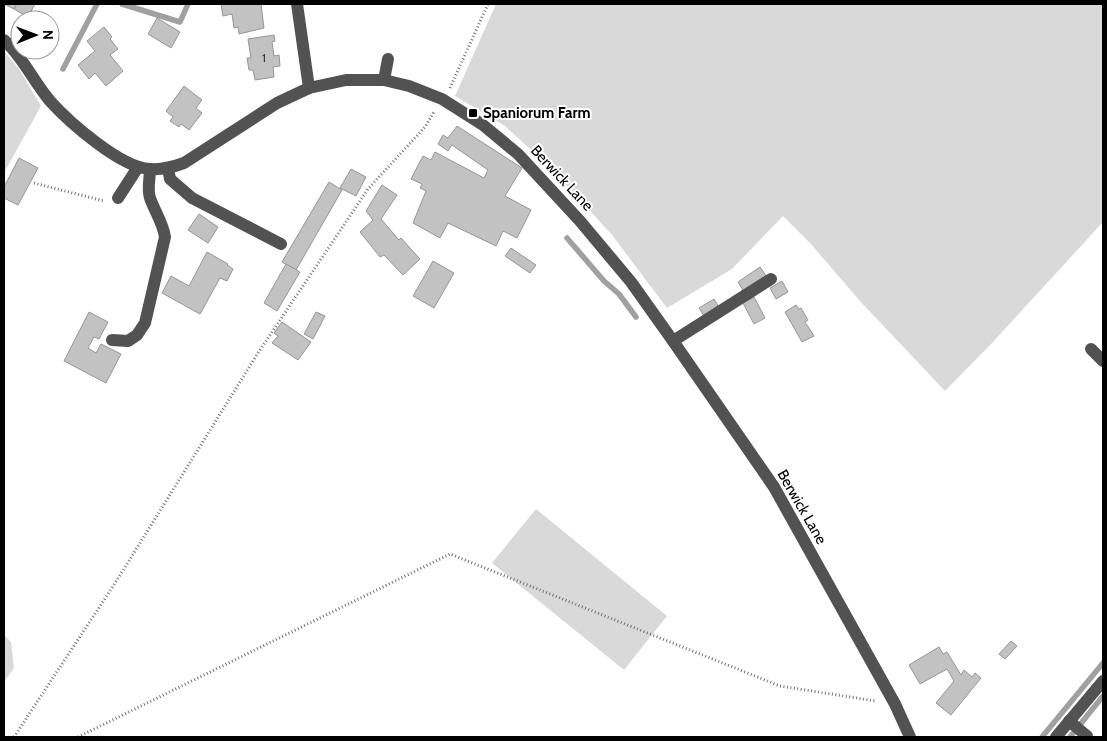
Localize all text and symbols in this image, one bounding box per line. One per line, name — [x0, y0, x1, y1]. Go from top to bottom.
north arrow — [10, 10, 60, 60]
text: N — [39, 30, 57, 40]
house number: 1 — [262, 50, 266, 65]
place label: Spaniorum Farm — [483, 104, 590, 122]
marker: Spaniorum Farm — [467, 107, 479, 119]
street label: Berwick Lane — [527, 141, 597, 215]
street label: Berwick Lane — [773, 467, 831, 548]

